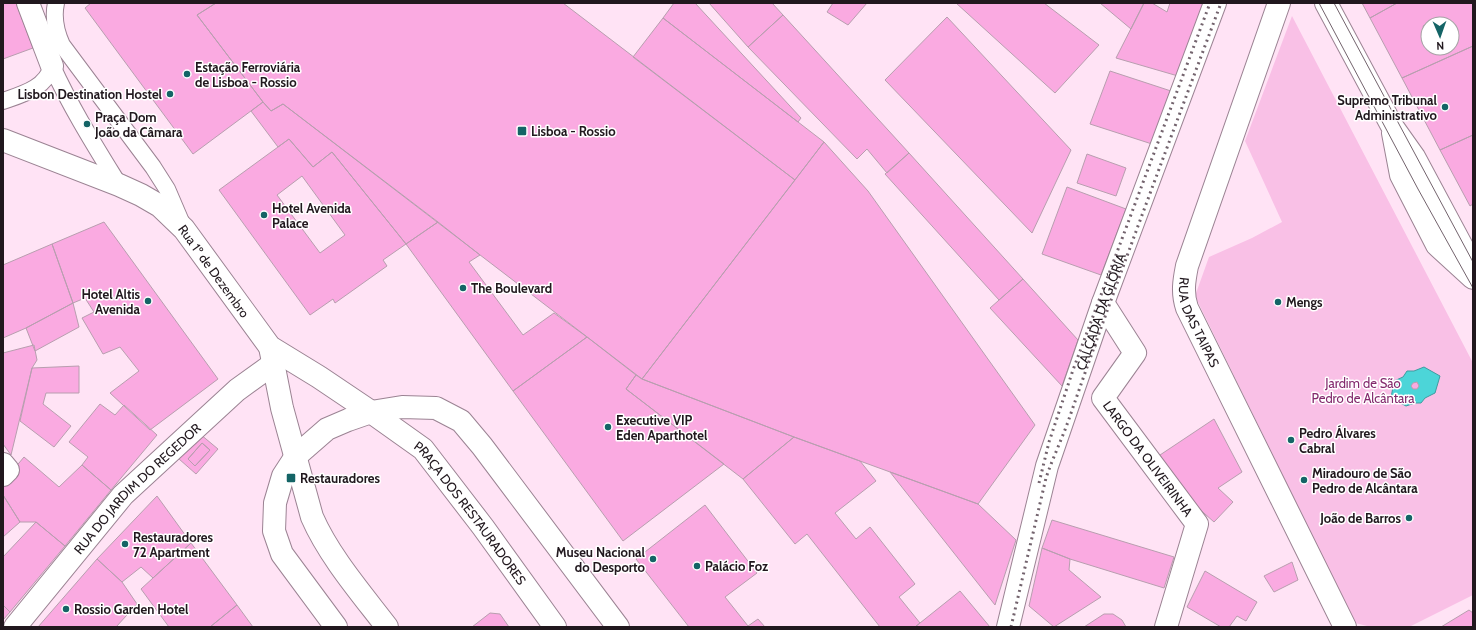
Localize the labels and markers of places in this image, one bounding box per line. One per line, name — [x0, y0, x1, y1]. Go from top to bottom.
place label: Estação Ferroviária de Lisboa - Rossio — [195, 59, 301, 90]
marker: Estação Ferroviária de Lisboa - Rossio — [182, 69, 192, 79]
place label: Lisbon Destination Hostel — [17, 86, 163, 102]
marker: Lisbon Destination Hostel — [165, 89, 175, 99]
place label: Supremo Tribunal Administrativo — [1337, 92, 1438, 123]
marker: Supremo Tribunal Administrativo — [1440, 102, 1450, 112]
place label: Praça Dom João da Câmara — [94, 109, 183, 140]
marker: Praça Dom João da Câmara — [82, 119, 92, 129]
place label: Lisboa - Rossio — [531, 123, 616, 139]
marker: Lisboa - Rossio — [516, 125, 528, 137]
place label: Hotel Avenida Palace — [272, 200, 352, 231]
marker: Hotel Avenida Palace — [259, 210, 269, 220]
place label: The Boulevard — [471, 280, 552, 296]
marker: The Boulevard — [458, 283, 468, 293]
place label: Hotel Altis Avenida — [81, 286, 141, 317]
place label: Mengs — [1286, 294, 1323, 310]
marker: Hotel Altis Avenida — [143, 296, 153, 306]
marker: Mengs — [1273, 297, 1283, 307]
place label: Executive VIP Eden Aparthotel — [616, 412, 708, 443]
marker: Executive VIP Eden Aparthotel — [603, 422, 613, 432]
place label: Pedro Álvares Cabral — [1299, 424, 1376, 456]
marker: Pedro Álvares Cabral — [1286, 435, 1296, 445]
place label: Miradouro de São Pedro de Alcântara — [1312, 465, 1418, 496]
place label: Restauradores — [300, 470, 381, 486]
marker: Restauradores — [285, 472, 297, 484]
marker: Miradouro de São Pedro de Alcântara — [1299, 475, 1309, 485]
place label: João de Barros — [1319, 510, 1401, 526]
marker: João de Barros — [1404, 513, 1414, 523]
place label: Restauradores 72 Apartment — [133, 529, 214, 560]
marker: Restauradores 72 Apartment — [120, 539, 130, 549]
place label: Museu Nacional do Desporto — [556, 544, 646, 575]
marker: Museu Nacional do Desporto — [648, 554, 658, 564]
place label: Palácio Foz — [705, 558, 768, 574]
marker: Palácio Foz — [692, 561, 702, 571]
place label: Rossio Garden Hotel — [74, 601, 189, 617]
marker: Rossio Garden Hotel — [61, 604, 71, 614]

